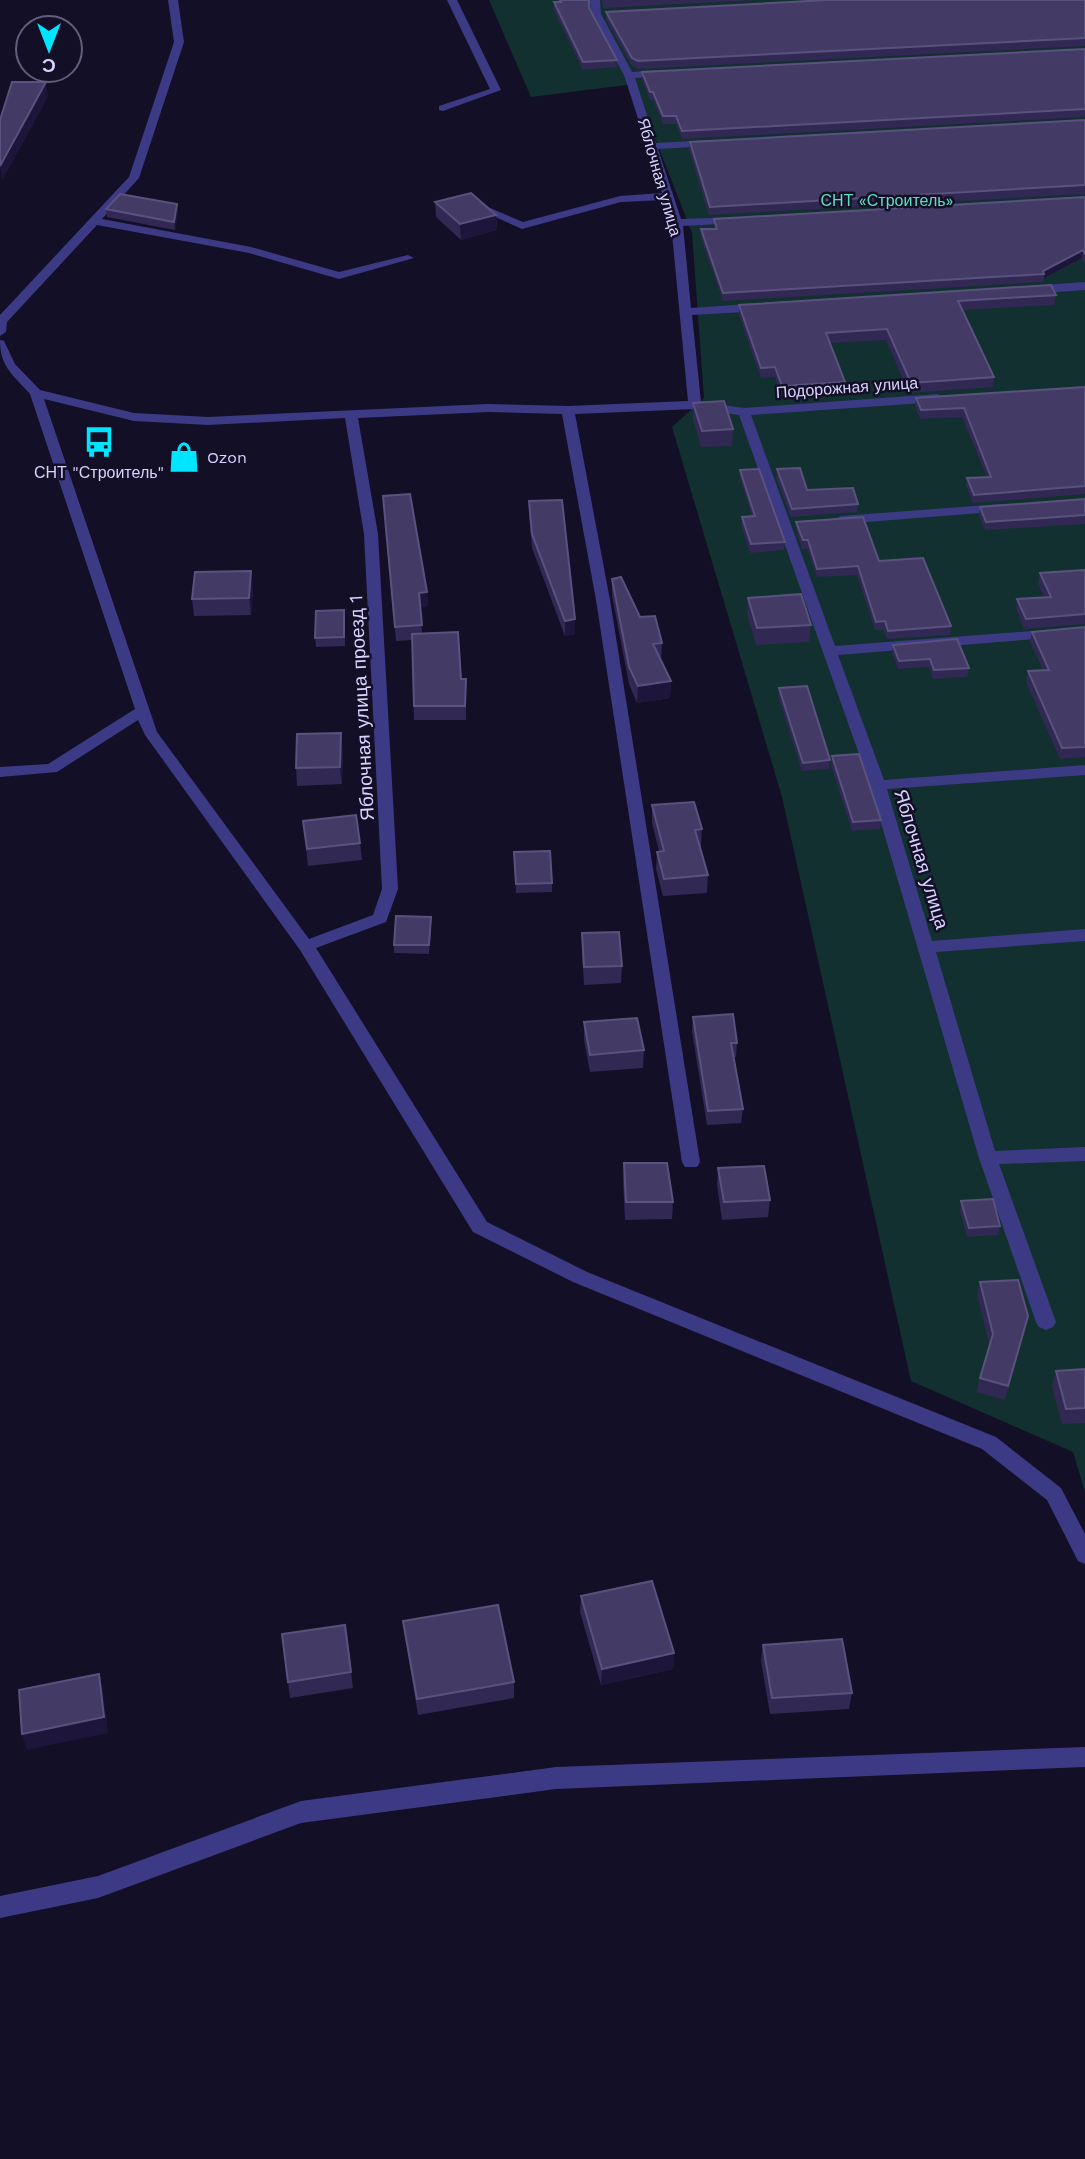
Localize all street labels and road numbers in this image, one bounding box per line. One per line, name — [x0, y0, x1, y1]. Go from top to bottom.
street label: Яблочная улица — [634, 116, 686, 239]
street label: Подорожная улица — [775, 373, 919, 402]
street label: Яблочная улица проезд 1 — [344, 594, 379, 821]
street label: Яблочная улица — [889, 786, 954, 932]

